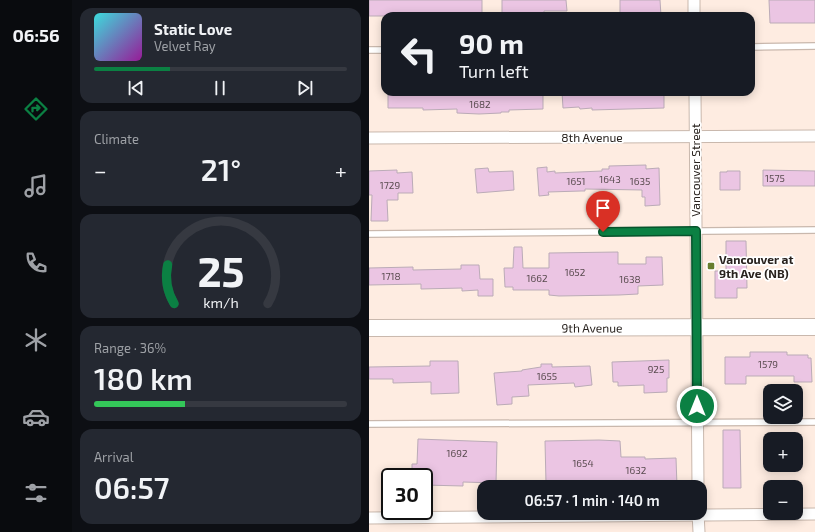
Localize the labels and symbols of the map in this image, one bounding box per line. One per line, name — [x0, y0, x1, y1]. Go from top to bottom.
house number: 1682 — [469, 98, 491, 110]
street label: Vancouver Street — [688, 123, 702, 217]
street label: 8th Avenue — [561, 130, 623, 144]
house number: 1575 — [765, 172, 785, 184]
house number: 1643 — [599, 173, 621, 185]
house number: 1651 — [566, 175, 586, 187]
house number: 1635 — [630, 175, 650, 187]
house number: 1729 — [380, 179, 400, 191]
pin — [586, 191, 620, 232]
place label: Vancouver at 9th Ave (NB) — [719, 252, 793, 280]
marker: Vancouver at 9th Ave (NB) — [706, 261, 716, 271]
house number: 1652 — [565, 266, 586, 278]
house number: 1718 — [381, 270, 401, 282]
house number: 1662 — [526, 272, 548, 284]
house number: 1638 — [619, 273, 641, 285]
street label: 9th Avenue — [561, 320, 623, 335]
house number: 1579 — [758, 358, 778, 370]
house number: 925 — [648, 363, 664, 375]
house number: 1655 — [537, 370, 557, 382]
position arrow — [676, 385, 718, 427]
house number: 1692 — [446, 447, 468, 459]
house number: 1654 — [572, 457, 594, 469]
house number: 1632 — [626, 464, 647, 476]
speed limit sign: 30 — [381, 468, 433, 520]

